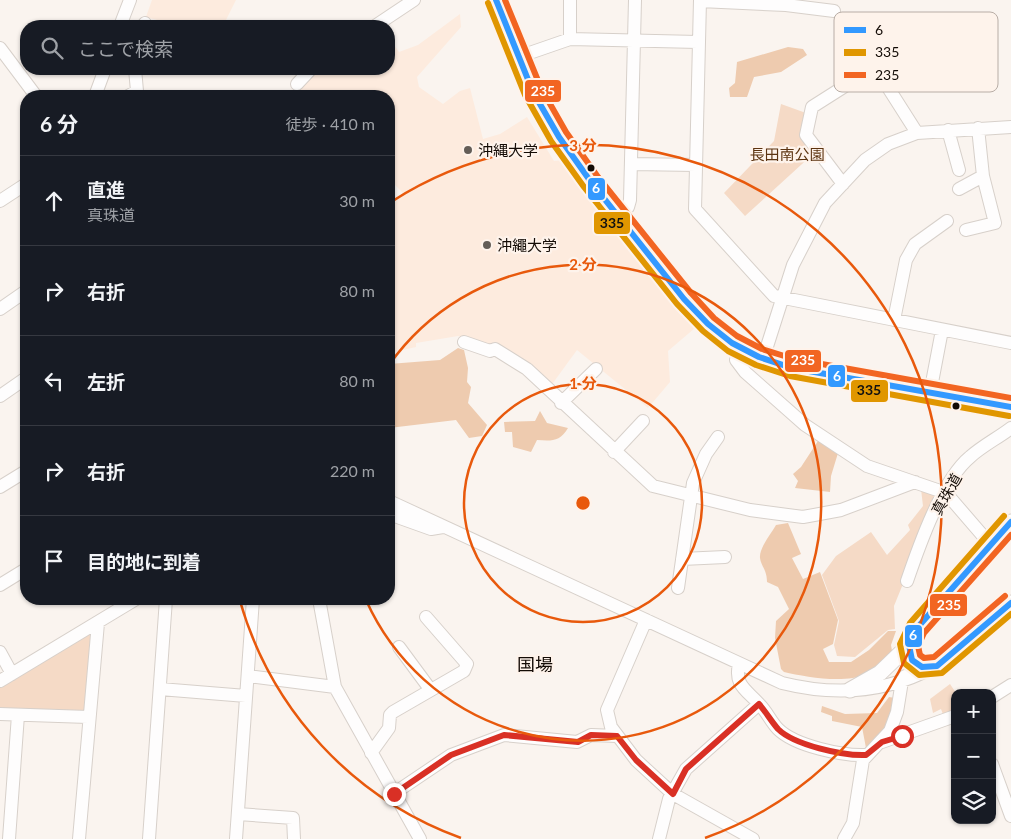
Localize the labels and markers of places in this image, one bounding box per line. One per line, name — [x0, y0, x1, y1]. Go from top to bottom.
place label: 沖縄大学 — [478, 141, 538, 159]
marker: 沖縄大学 — [462, 144, 474, 156]
unlabelled marker — [586, 163, 596, 173]
place label: 沖繩大学 — [497, 236, 557, 254]
marker: 沖繩大学 — [481, 239, 493, 251]
unlabelled marker — [951, 401, 961, 411]
centre of rings — [574, 494, 592, 512]

